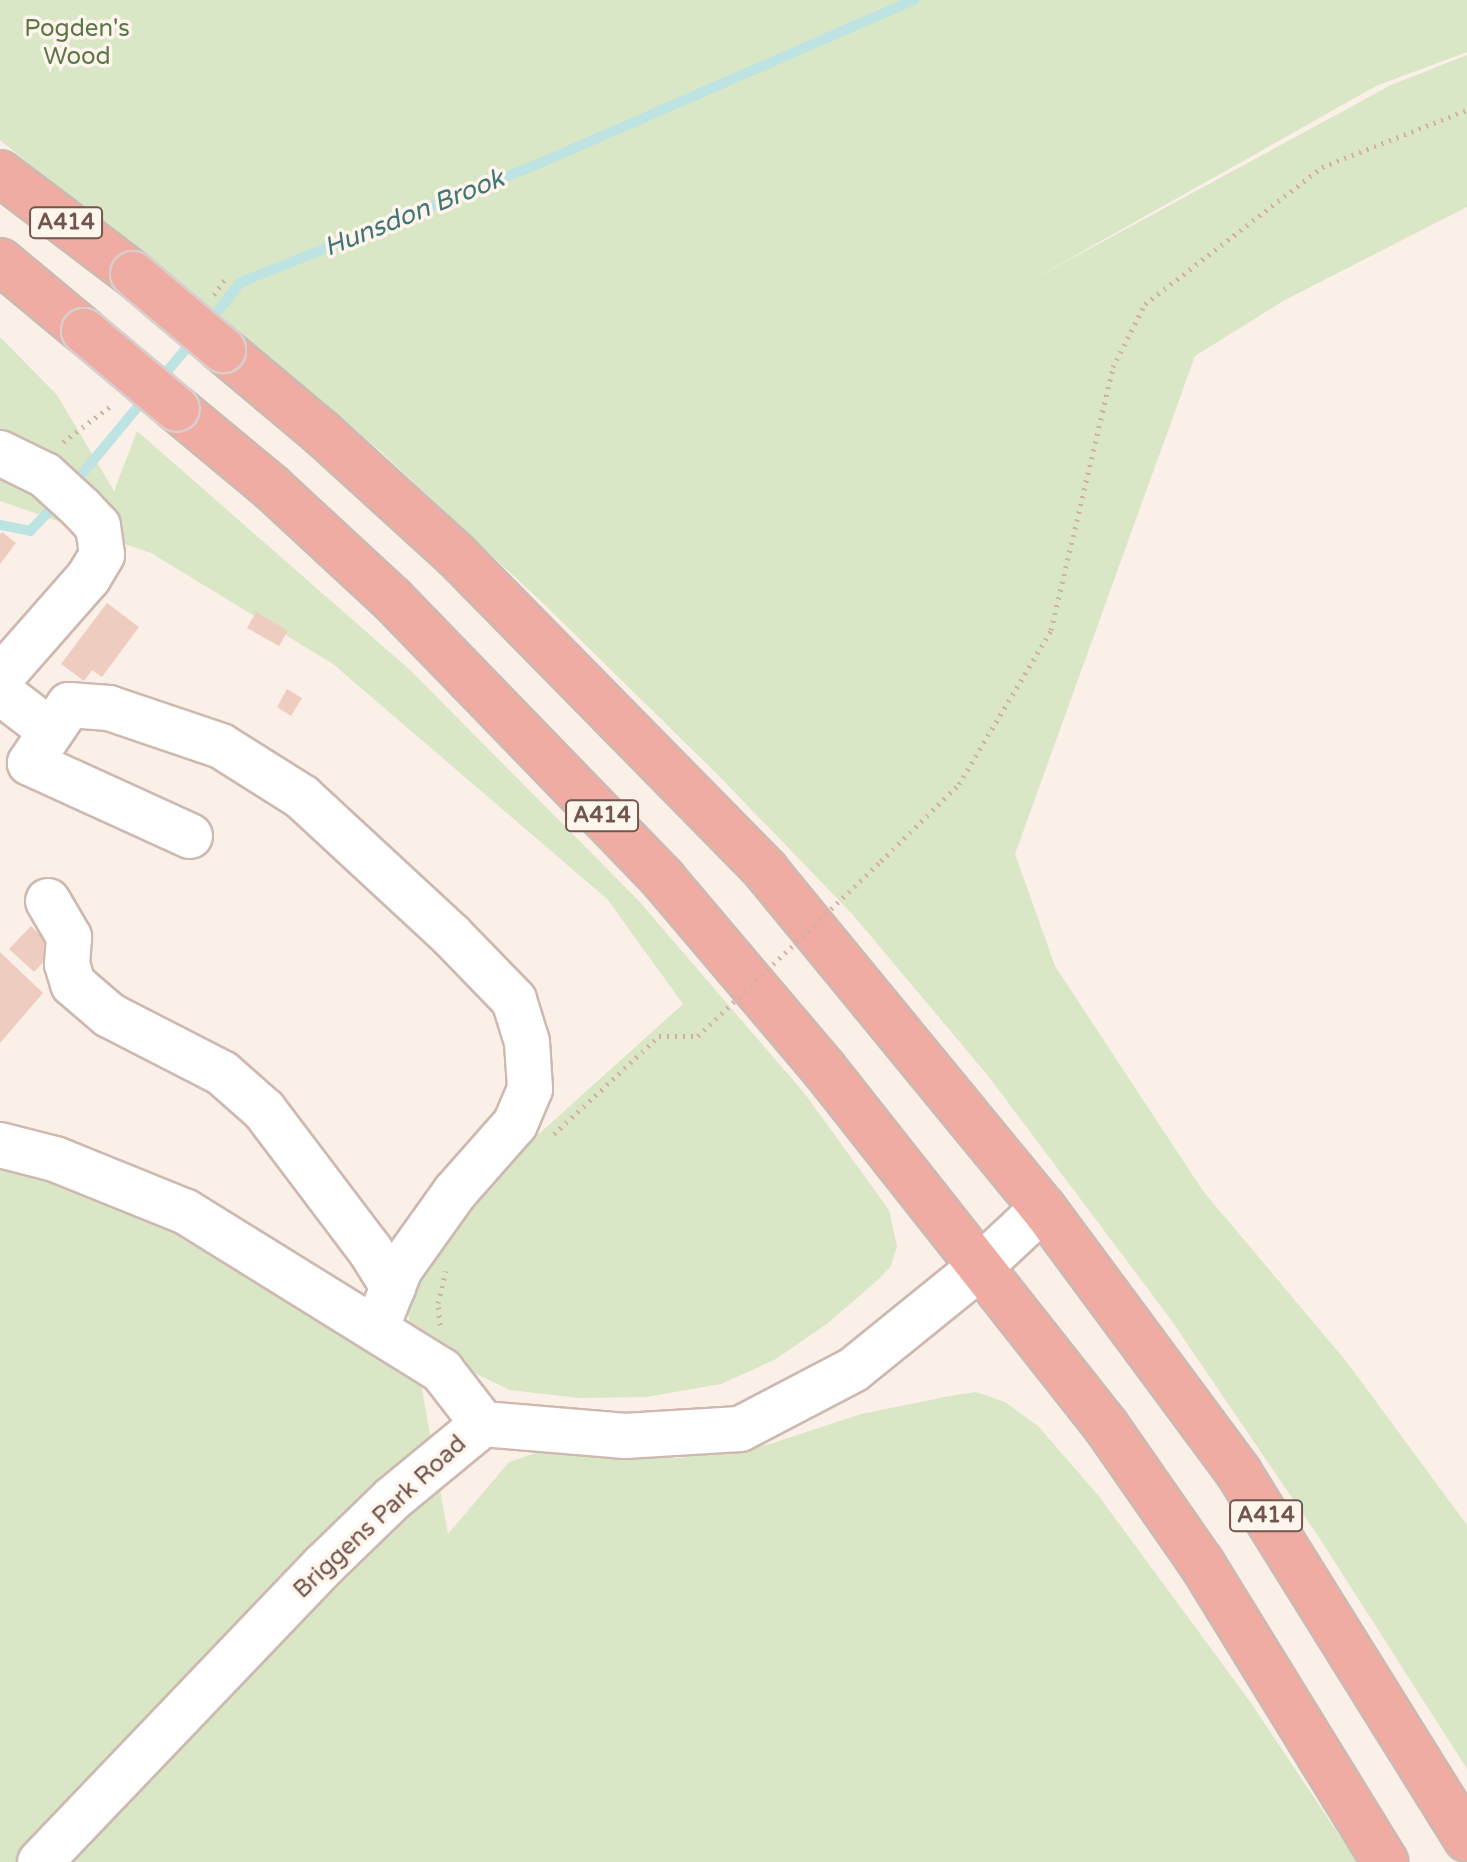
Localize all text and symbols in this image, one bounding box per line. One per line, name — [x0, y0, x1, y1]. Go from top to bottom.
park label: Pogden's Wood — [24, 15, 130, 71]
water label: Hunsdon Brook — [319, 163, 509, 263]
road number: A414 — [28, 205, 104, 241]
road number: A414 — [564, 798, 640, 834]
street label: Briggens Park Road — [288, 1430, 472, 1604]
road number: A414 — [1228, 1498, 1304, 1534]

